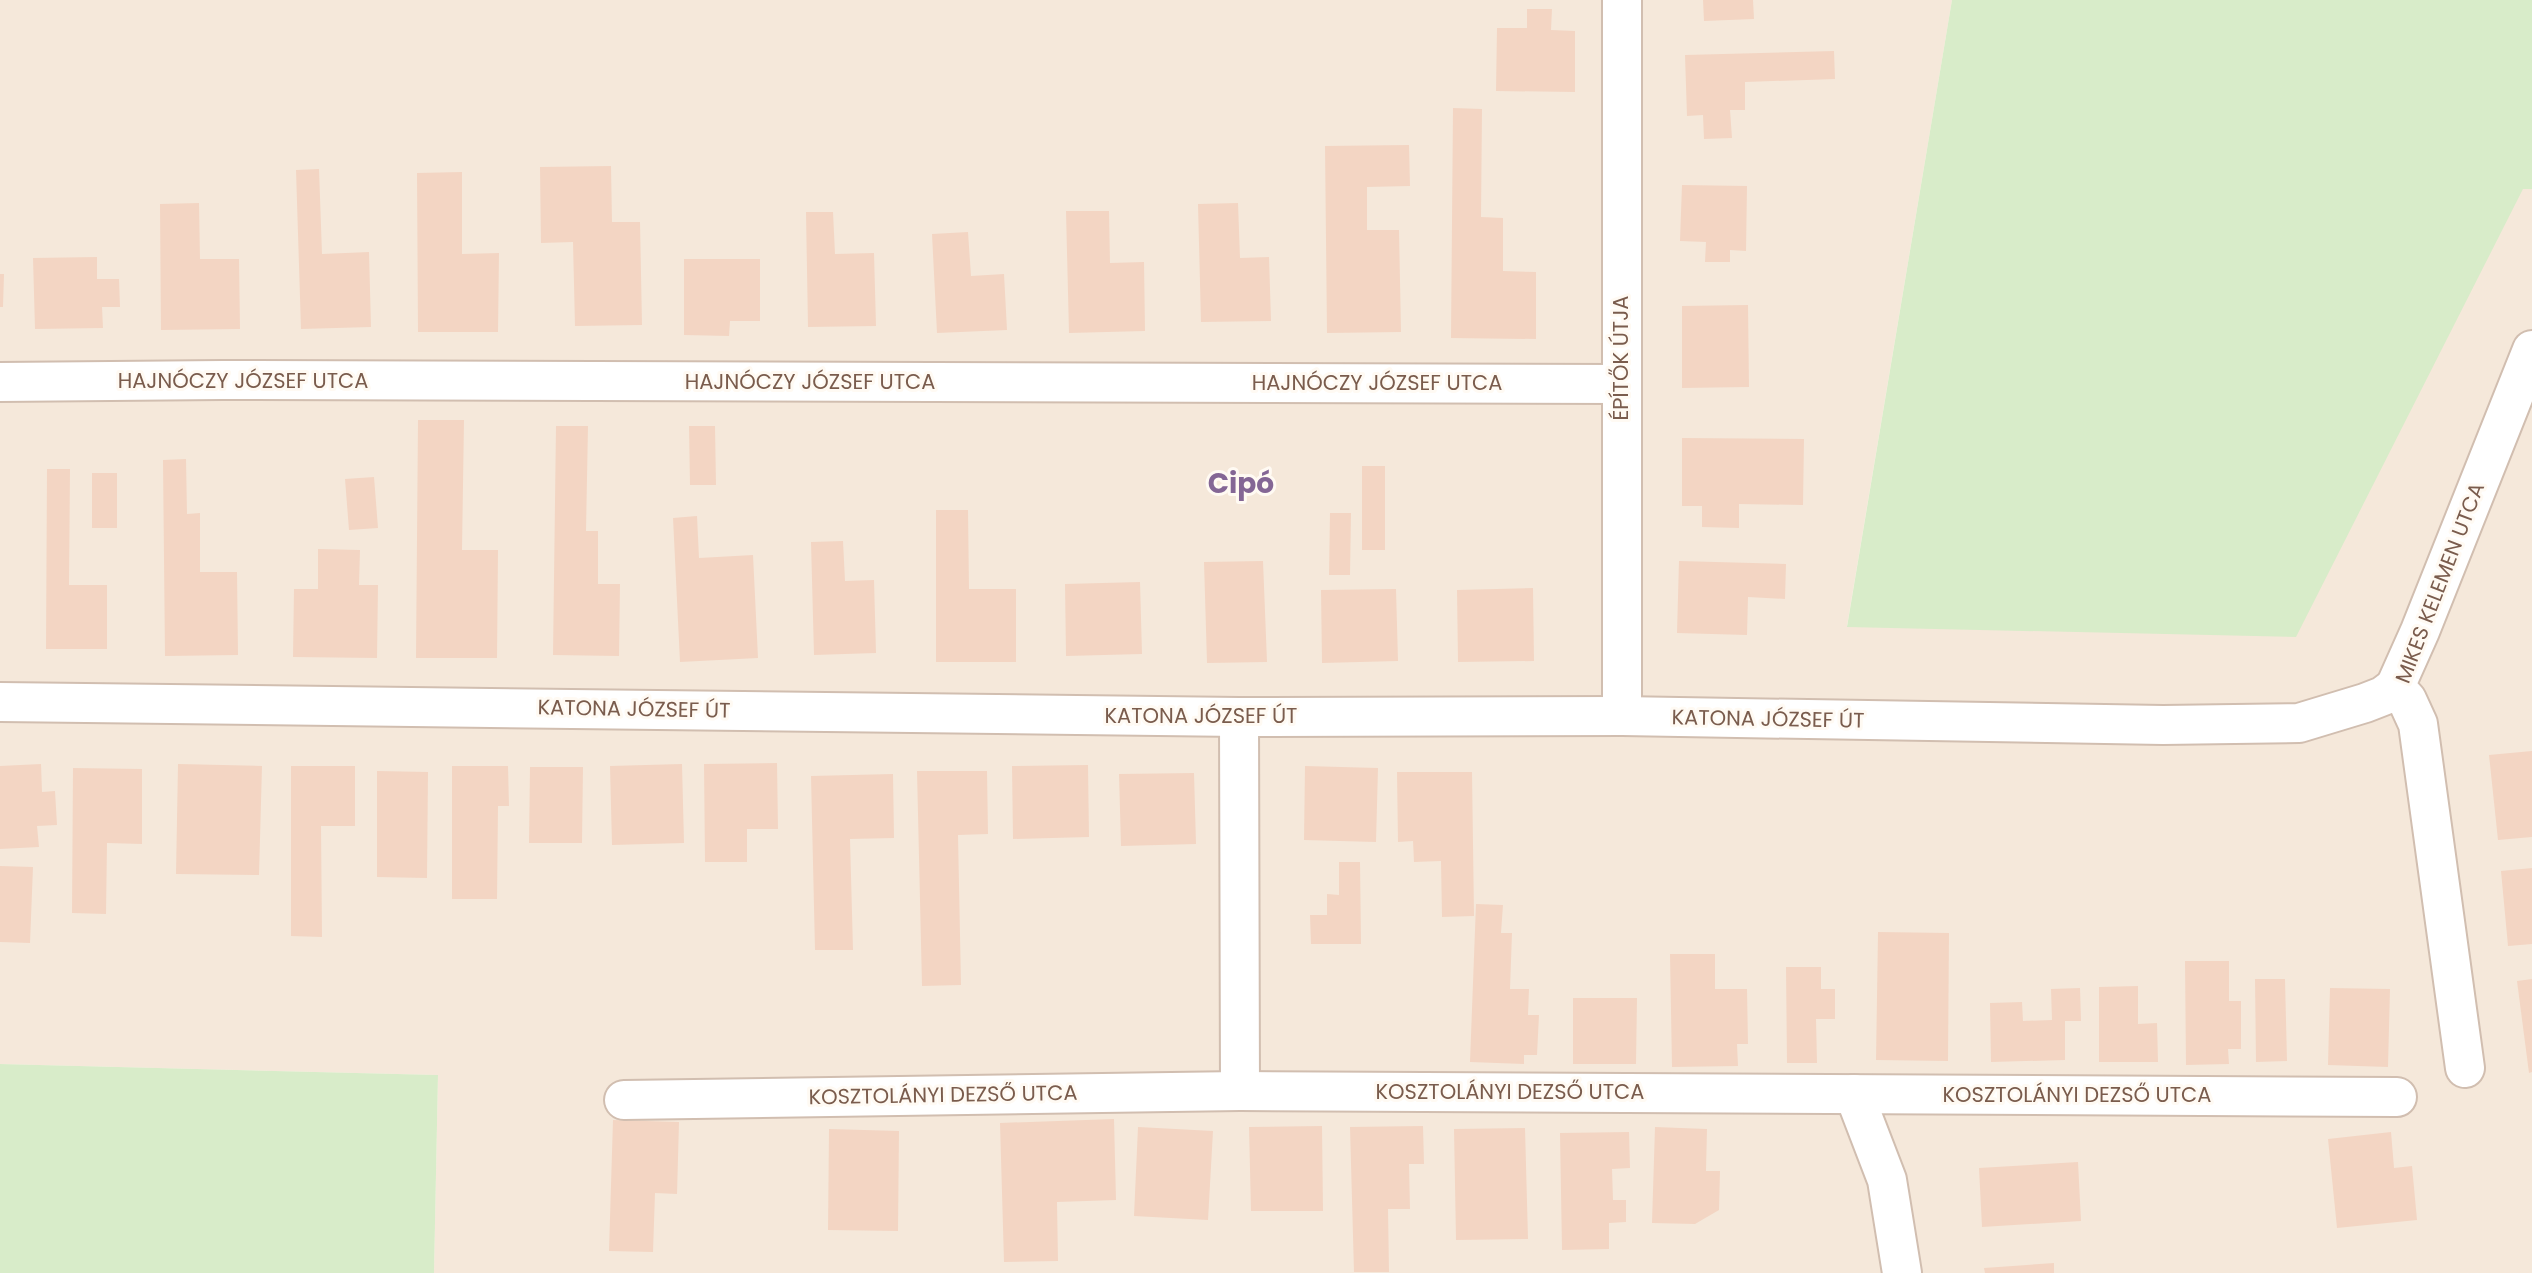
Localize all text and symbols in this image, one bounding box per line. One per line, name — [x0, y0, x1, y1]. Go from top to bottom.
street label: ÉPÍTŐK ÚTJA — [1606, 296, 1635, 420]
street label: HAJNÓCZY JÓZSEF UTCA — [118, 366, 368, 395]
street label: HAJNÓCZY JÓZSEF UTCA — [685, 367, 935, 396]
street label: HAJNÓCZY JÓZSEF UTCA — [1252, 368, 1502, 397]
district label: Cipó — [1208, 464, 1274, 503]
street label: MIKES KELEMEN UTCA — [2388, 478, 2491, 687]
street label: KATONA JÓZSEF ÚT — [537, 692, 731, 725]
street label: KATONA JÓZSEF ÚT — [1105, 701, 1297, 730]
street label: KATONA JÓZSEF ÚT — [1671, 702, 1865, 735]
street label: KOSZTOLÁNYI DEZSŐ UTCA — [1376, 1077, 1645, 1106]
street label: KOSZTOLÁNYI DEZSŐ UTCA — [808, 1078, 1078, 1111]
street label: KOSZTOLÁNYI DEZSŐ UTCA — [1943, 1080, 2212, 1109]

